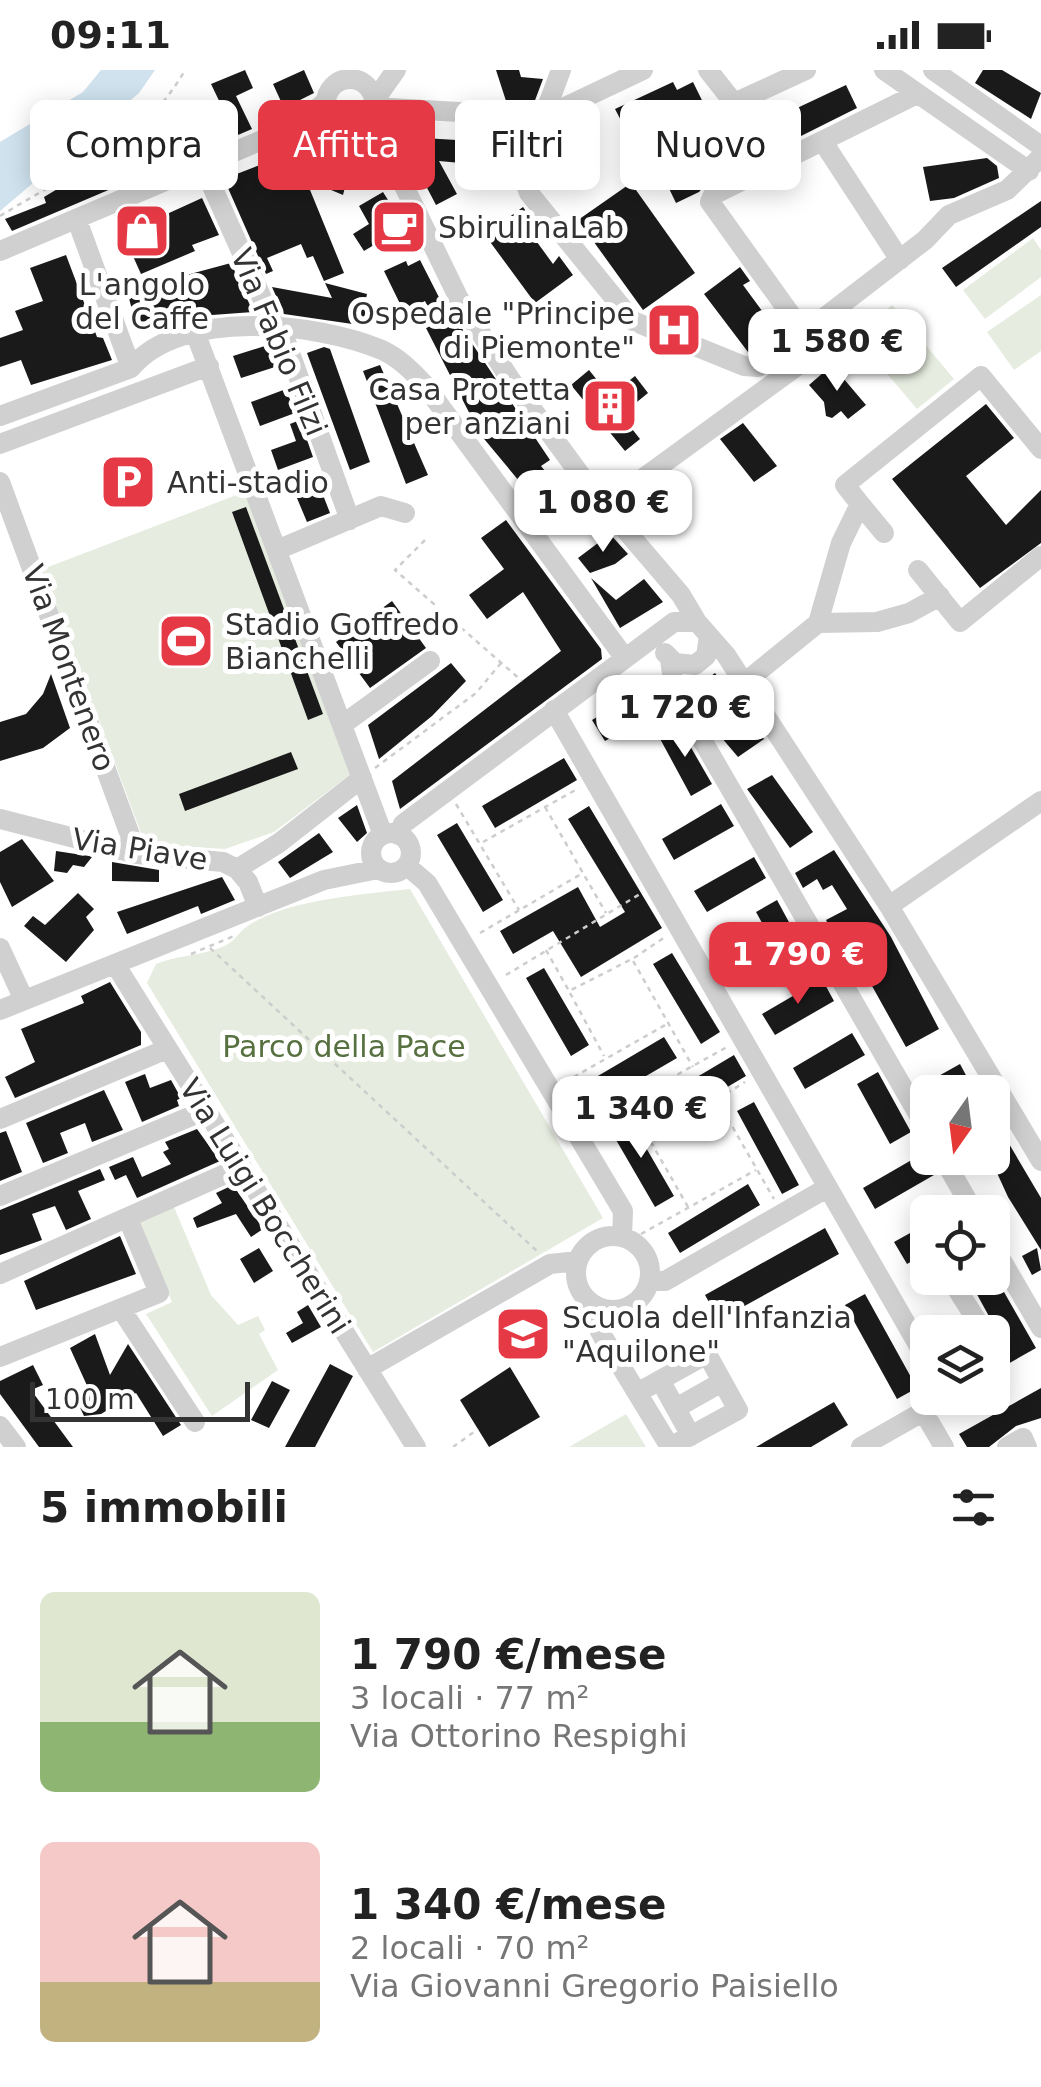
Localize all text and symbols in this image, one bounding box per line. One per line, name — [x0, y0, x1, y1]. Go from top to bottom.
text: 09:11 — [50, 13, 171, 57]
chip: Compra — [30, 100, 238, 190]
chip: Affitta — [258, 100, 435, 190]
chip: Filtri — [455, 100, 600, 190]
chip: Nuovo — [620, 100, 801, 190]
cafe icon: SbirulinaLab — [369, 197, 429, 257]
shop icon: L'angolo del Caffe — [112, 201, 172, 261]
place label: SbirulinaLab — [438, 210, 624, 245]
street label: Via Fabio Filzi — [224, 243, 334, 441]
place label: L'angolo del Caffe — [75, 267, 209, 336]
place label: Ospedale "Principe di Piemonte" — [351, 296, 635, 365]
hospital icon: Ospedale "Principe di Piemonte" — [644, 300, 704, 360]
pin: 1 580 € — [745, 309, 929, 394]
text: 1 580 € — [770, 322, 904, 360]
place label: Casa Protetta per anziani — [368, 372, 571, 441]
building icon: Casa Protetta per anziani — [580, 376, 640, 436]
parking icon: Anti-stadio — [98, 452, 158, 512]
place label: Anti-stadio — [167, 465, 329, 500]
pin: 1 080 € — [511, 470, 695, 555]
text: 1 080 € — [536, 483, 670, 521]
street label: Via Montenero — [15, 560, 123, 776]
place label: Stadio Goffredo Bianchelli — [225, 607, 459, 676]
sports icon: Stadio Goffredo Bianchelli — [156, 611, 216, 671]
pin: 1 720 € — [593, 675, 777, 760]
text: 1 720 € — [618, 688, 752, 726]
street label: Via Piave — [70, 821, 210, 877]
pin: 1 790 € — [706, 922, 890, 1007]
text: 1 790 € — [731, 935, 865, 973]
park label: Parco della Pace — [222, 1029, 466, 1064]
street label: Via Luigi Boccherini — [172, 1072, 358, 1340]
north arrow — [910, 1075, 1010, 1175]
map controls — [910, 1075, 1010, 1415]
pin: 1 340 € — [549, 1076, 733, 1161]
text: 1 340 € — [574, 1089, 708, 1127]
button: locate — [910, 1195, 1010, 1295]
place label: Scuola dell'Infanzia "Aquilone" — [562, 1300, 852, 1369]
school or university icon: Scuola dell'Infanzia "Aquilone" — [493, 1304, 553, 1364]
button: layers — [910, 1315, 1010, 1415]
scale bar — [30, 1377, 250, 1422]
text: 100 m — [45, 1383, 135, 1416]
icon: filters — [946, 1480, 1001, 1535]
text: 5 immobili — [40, 1483, 288, 1532]
text: 1 790 €/mese — [350, 1630, 666, 1679]
icon: home — [120, 1632, 240, 1752]
text: 3 locali · 77 m² — [350, 1679, 589, 1717]
text: Via Ottorino Respighi — [350, 1717, 688, 1755]
text: 1 340 €/mese — [350, 1880, 666, 1929]
icon: home — [120, 1882, 240, 2002]
text: 2 locali · 70 m² — [350, 1929, 589, 1967]
text: Via Giovanni Gregorio Paisiello — [350, 1967, 839, 2005]

